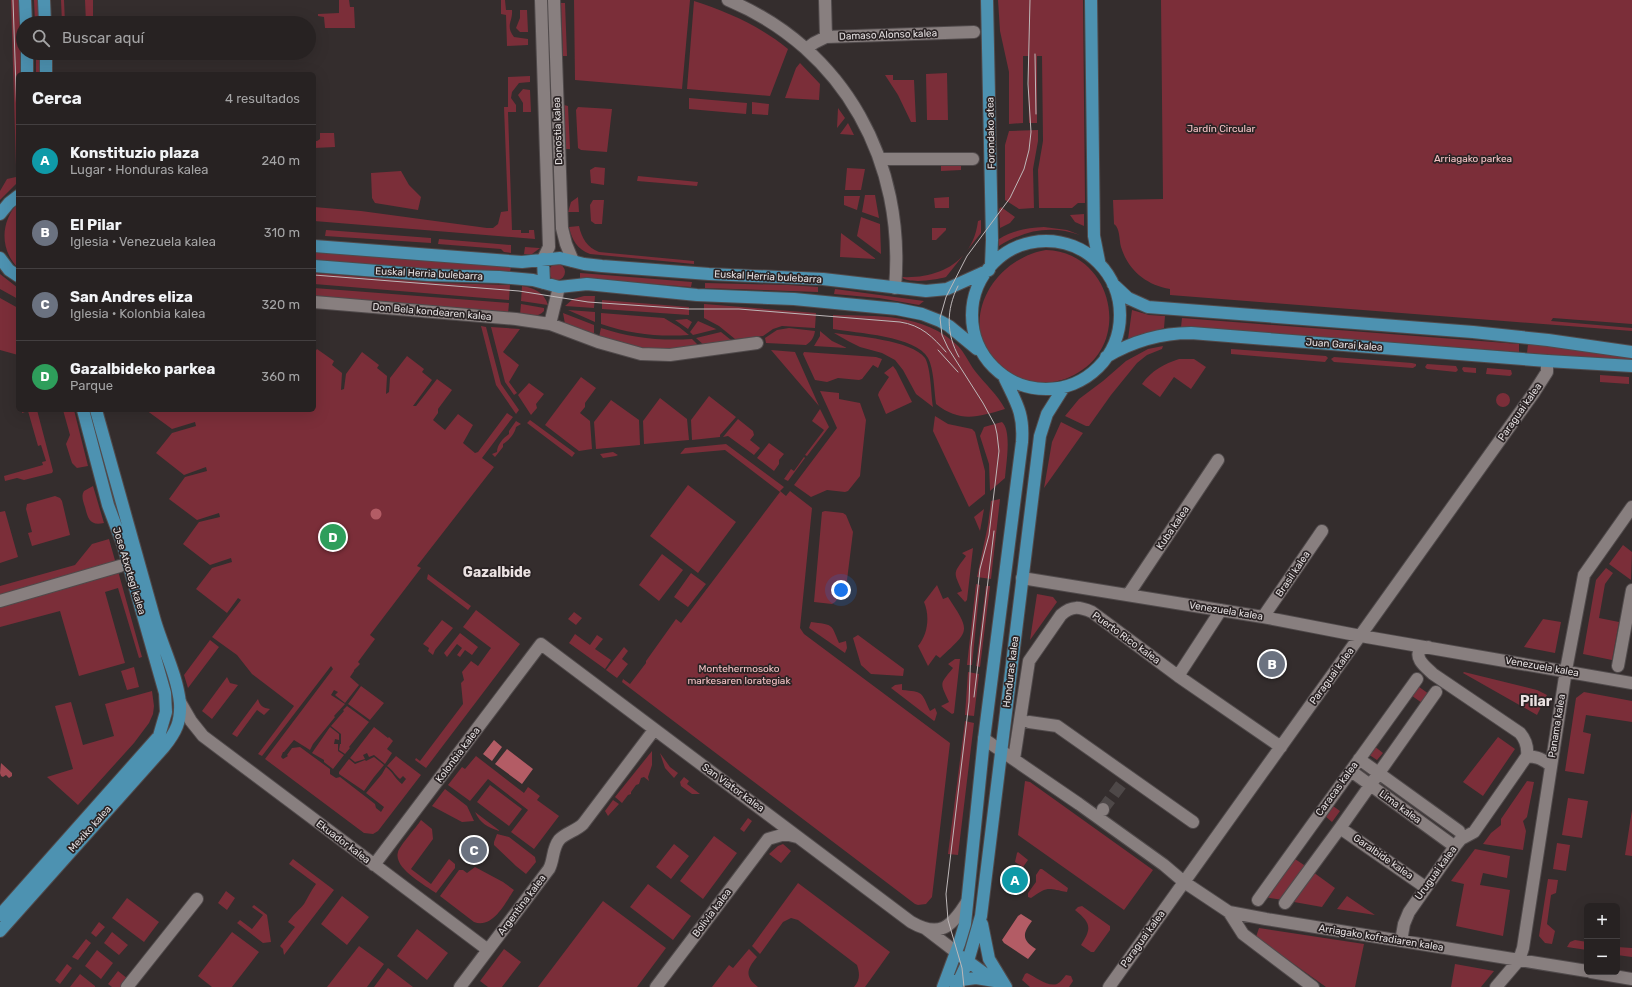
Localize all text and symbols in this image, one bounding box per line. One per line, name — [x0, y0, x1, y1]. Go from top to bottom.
search box — [16, 16, 316, 60]
icon: search — [30, 27, 52, 49]
street label: Damaso Alonso kalea — [839, 27, 937, 43]
text: Buscar aquí — [62, 29, 144, 47]
text: Cerca — [32, 88, 82, 108]
text: 4 resultados — [225, 91, 300, 106]
street label: Donostia kalea — [551, 97, 565, 165]
street label: Forondako atea — [984, 97, 998, 169]
park label: Jardín Circular — [1187, 123, 1255, 135]
text: Konstituzio plaza — [70, 144, 199, 162]
text: A — [40, 153, 50, 168]
text: 240 m — [261, 153, 300, 168]
park label: Arriagako parkea — [1434, 153, 1512, 165]
text: Lugar · Honduras kalea — [70, 162, 209, 177]
text: El Pilar — [70, 216, 121, 234]
text: B — [40, 225, 50, 240]
text: 310 m — [264, 225, 300, 240]
text: Iglesia · Venezuela kalea — [70, 234, 216, 249]
street label: Euskal Herria bulebarra — [375, 265, 483, 283]
street label: Euskal Herria bulebarra — [714, 268, 822, 286]
text: San Andres eliza — [70, 288, 193, 306]
text: C — [40, 297, 50, 312]
text: 320 m — [262, 297, 300, 312]
street label: Don Bela kondearen kalea — [372, 301, 492, 323]
text: Iglesia · Kolonbia kalea — [70, 306, 205, 321]
street label: Juan Garai kalea — [1305, 336, 1383, 354]
text: Gazalbideko parkea — [70, 360, 215, 378]
text: D — [40, 369, 50, 384]
text: 360 m — [261, 369, 300, 384]
text: Parque — [70, 378, 113, 393]
street label: Paraguai kalea — [1496, 381, 1544, 443]
street label: Kuba kalea — [1154, 504, 1192, 552]
pin: D — [320, 522, 346, 552]
street label: Jose Atxotegi kalea — [110, 526, 148, 616]
street label: Brasil kalea — [1273, 549, 1313, 599]
district label: Gazalbide — [463, 564, 531, 581]
your location — [831, 580, 851, 600]
street label: Venezuela kalea — [1188, 599, 1264, 623]
street label: Puerto Rico kalea — [1090, 609, 1162, 667]
street label: Honduras kalea — [1001, 636, 1021, 708]
street label: Paraguai kalea — [1307, 645, 1357, 707]
pin: B — [1259, 649, 1285, 679]
street label: Venezuela kalea — [1504, 655, 1580, 679]
park label: Montehermosoko markesaren lorategiak — [687, 663, 791, 687]
district label: Pilar — [1520, 693, 1553, 710]
street label: Panama kalea — [1546, 693, 1568, 759]
street label: Kolonbia kalea — [433, 725, 483, 785]
street label: Caracas kalea — [1313, 760, 1361, 818]
street label: San Viator kalea — [699, 761, 767, 815]
street label: Lima kalea — [1377, 788, 1423, 826]
street label: Mexiko kalea — [66, 803, 114, 855]
street label: Ekuador kalea — [314, 818, 372, 866]
street label: Garalbide kalea — [1351, 832, 1415, 882]
pin: C — [461, 835, 487, 865]
street label: Uruguai kalea — [1413, 844, 1459, 902]
pin: A — [1002, 865, 1028, 895]
street label: Argentina kalea — [495, 872, 549, 938]
street label: Bolivia kalea — [690, 886, 734, 940]
map controls — [1584, 903, 1620, 975]
button: + — [1584, 903, 1620, 939]
street label: Paraguai kalea — [1118, 908, 1168, 970]
street label: Arriagako kofradiaren kalea — [1318, 922, 1444, 954]
button: − — [1584, 939, 1620, 975]

